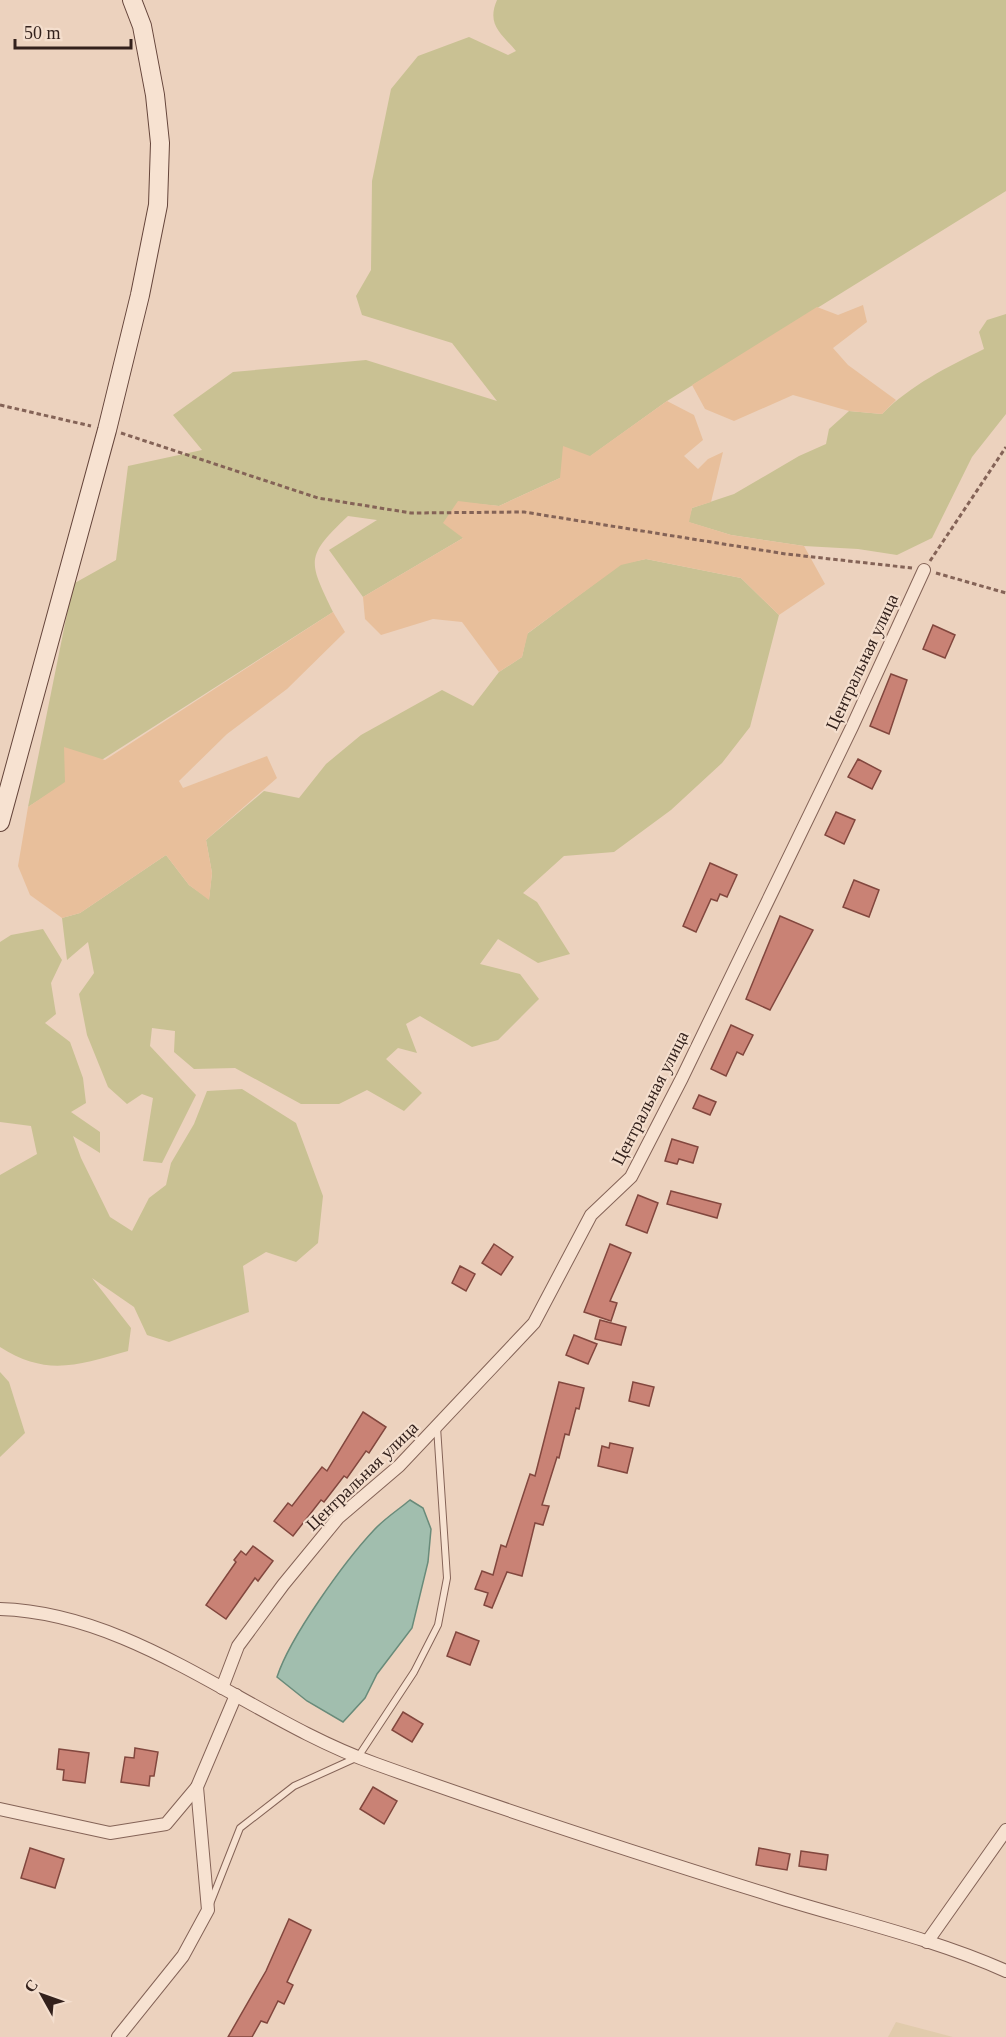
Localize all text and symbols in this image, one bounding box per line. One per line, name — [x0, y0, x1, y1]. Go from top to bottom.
scale bar — [15, 12, 130, 50]
text: 50 m — [24, 23, 61, 43]
street label: Центральная улица — [822, 591, 902, 733]
street label: Центральная улица — [608, 1028, 692, 1168]
street label: Центральная улица — [302, 1417, 422, 1535]
north arrow — [12, 1965, 72, 2025]
text: С — [21, 1976, 41, 1996]

